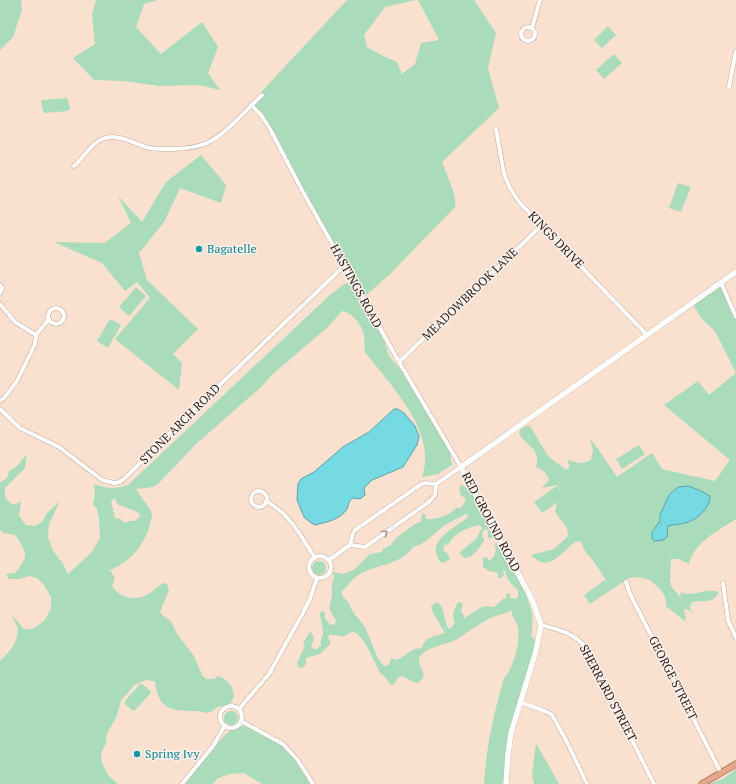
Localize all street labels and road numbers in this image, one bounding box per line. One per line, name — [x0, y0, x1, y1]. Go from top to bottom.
street label: KINGS DRIVE — [525, 208, 587, 271]
street label: HASTINGS ROAD — [327, 241, 386, 330]
street label: MEADOWBROOK LANE — [419, 244, 521, 343]
street label: STONE ARCH ROAD — [136, 380, 223, 467]
street label: RED GROUND ROAD — [459, 469, 524, 574]
street label: GEORGE STREET — [646, 633, 701, 723]
street label: SHERRARD STREET — [577, 642, 641, 744]

